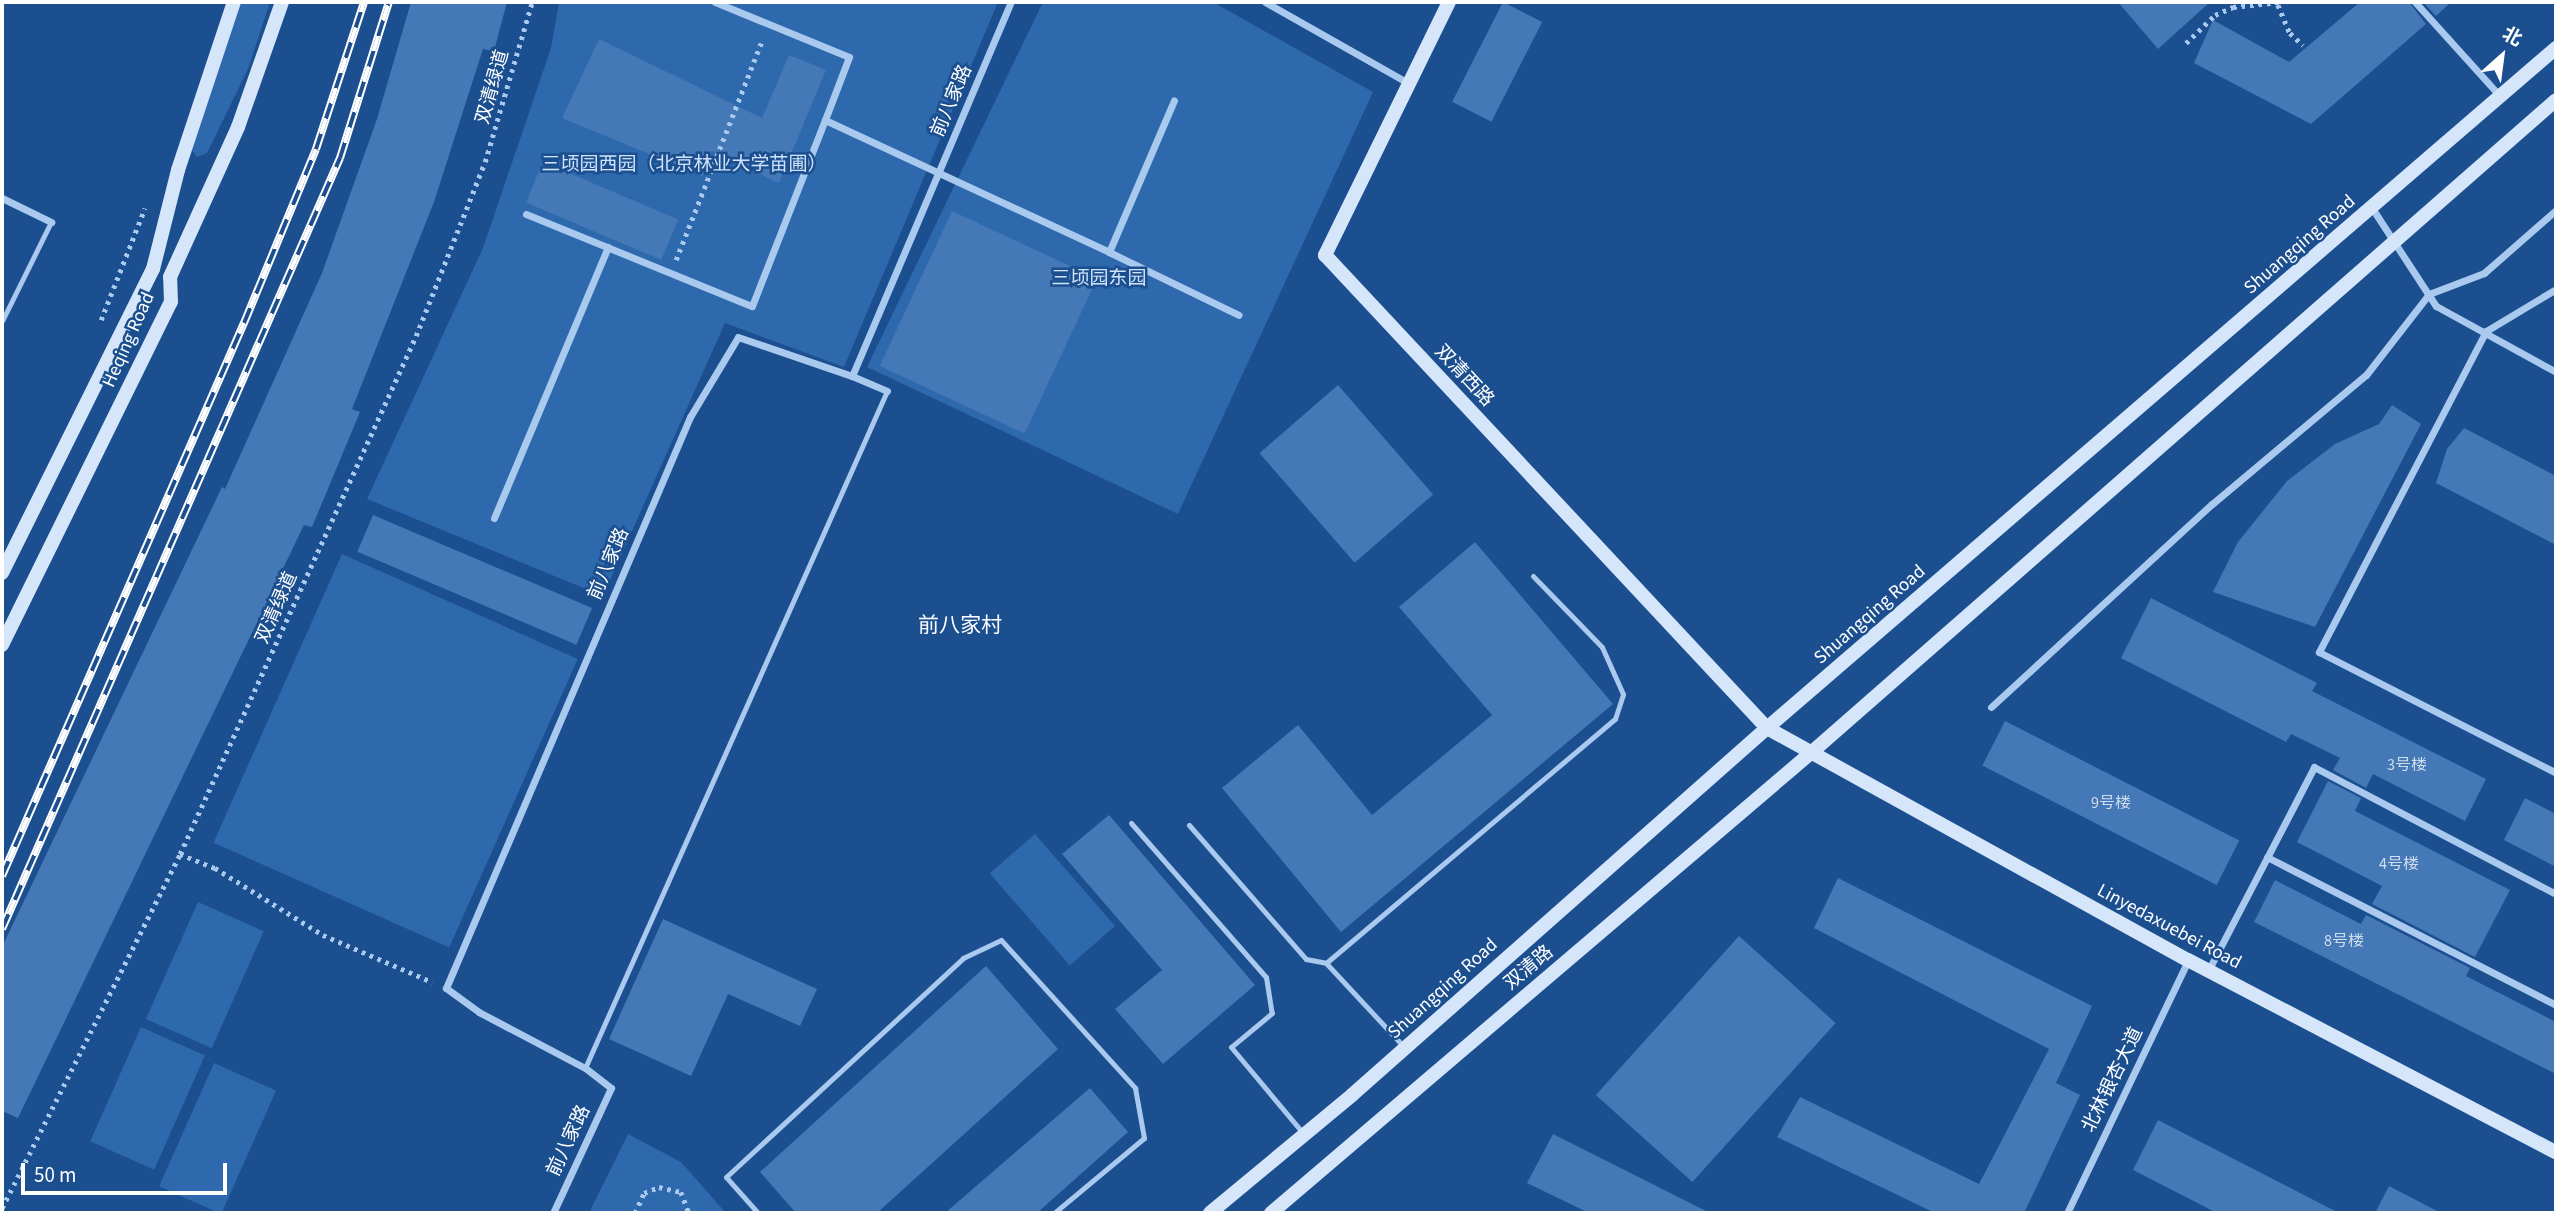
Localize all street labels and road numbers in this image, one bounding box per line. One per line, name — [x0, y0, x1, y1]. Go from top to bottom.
street label: 双清绿道 — [472, 47, 514, 127]
street label: 前八家路 — [927, 62, 977, 140]
street label: Shuangqing Road — [2240, 191, 2360, 299]
street label: Heqing Road — [98, 289, 160, 391]
street label: 双清西路 — [1430, 340, 1498, 412]
street label: 前八家路 — [584, 525, 634, 603]
street label: Shuangqing Road — [1810, 561, 1930, 669]
street label: 双清绿道 — [251, 569, 303, 647]
street label: Linyedaxuebei Road — [2093, 879, 2245, 975]
street label: Shuangqing Road — [1383, 934, 1503, 1044]
street label: 双清路 — [1500, 941, 1558, 995]
street label: 北林银杏大道 — [2078, 1024, 2148, 1136]
street label: 前八家路 — [543, 1102, 595, 1180]

